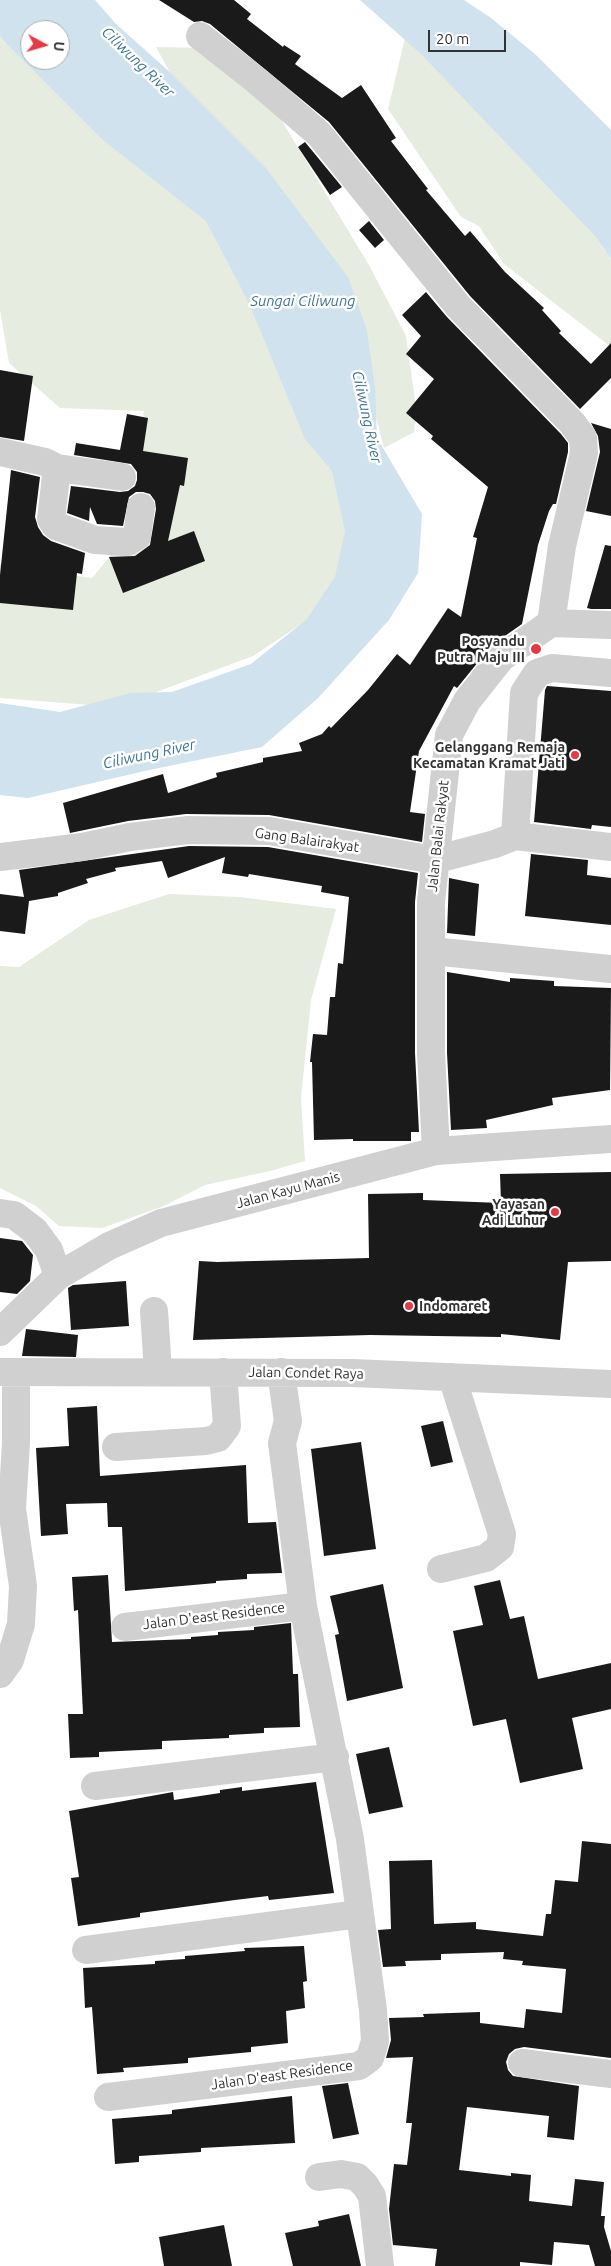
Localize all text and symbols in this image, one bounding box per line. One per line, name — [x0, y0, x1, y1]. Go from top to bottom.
north arrow — [20, 20, 70, 70]
scale bar — [431, 20, 508, 52]
water label: Ciliwung River — [98, 23, 178, 101]
text: 20 m — [436, 30, 469, 47]
text: U — [50, 41, 67, 52]
water label: Sungai Ciliwung — [251, 292, 355, 310]
water label: Ciliwung River — [348, 369, 386, 465]
place label: Posyandu Putra Maju III — [437, 633, 525, 666]
marker: Posyandu Putra Maju III — [529, 642, 543, 656]
water label: Ciliwung River — [101, 735, 197, 773]
place label: Gelanggang Remaja Kecamatan Kramat Jati — [413, 739, 565, 772]
marker: Gelanggang Remaja Kecamatan Kramat Jati — [569, 749, 581, 761]
street label: Jalan Balai Rakyat — [424, 779, 452, 893]
street label: Gang Balairakyat — [254, 824, 360, 856]
street label: Jalan Kayu Manis — [234, 1168, 342, 1212]
place label: Yayasan Adi Luhur — [482, 1196, 545, 1228]
marker: Yayasan Adi Luhur — [549, 1206, 561, 1218]
place label: Indomaret — [419, 1298, 488, 1314]
marker: Indomaret — [403, 1300, 415, 1312]
street label: Jalan Condet Raya — [248, 1364, 364, 1382]
street label: Jalan D'east Residence — [142, 1599, 286, 1633]
street label: Jalan D'east Residence — [210, 2057, 354, 2093]

